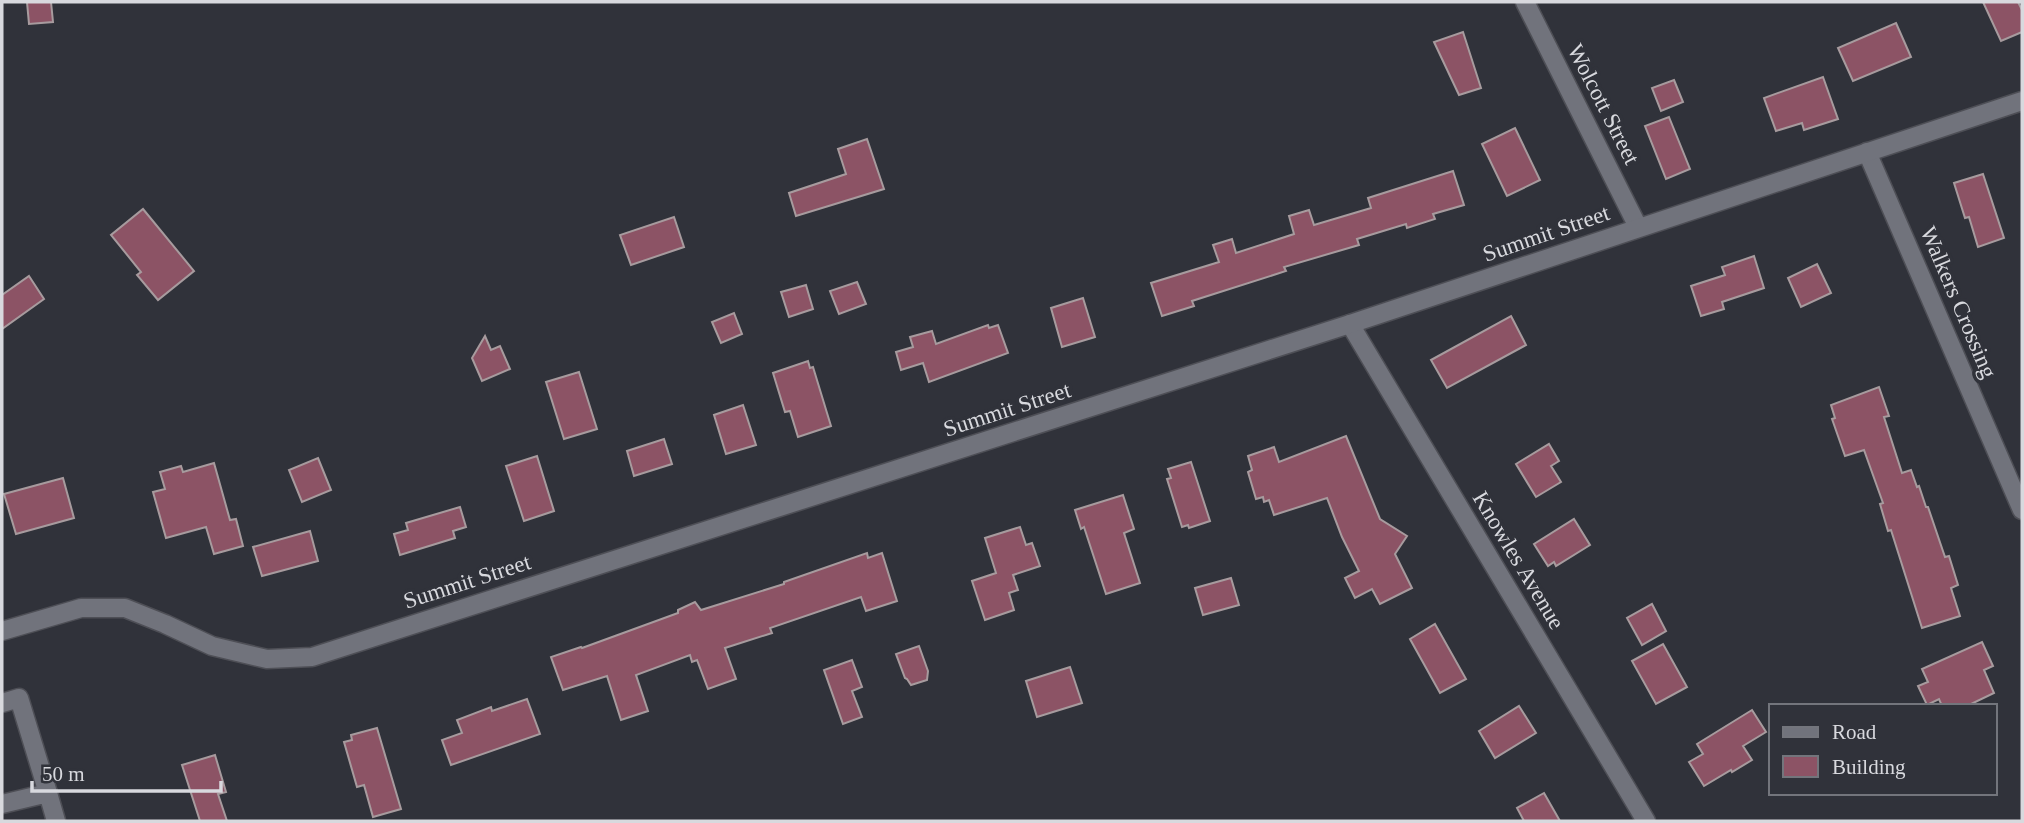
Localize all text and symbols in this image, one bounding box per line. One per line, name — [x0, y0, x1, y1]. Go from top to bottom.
street label: Wolcott Street — [1563, 40, 1645, 169]
street label: Summit Street — [1480, 200, 1613, 267]
street label: Walkers Crossing — [1915, 223, 2002, 382]
street label: Summit Street — [940, 377, 1074, 442]
street label: Knowles Avenue — [1468, 487, 1569, 634]
street label: Summit Street — [400, 549, 534, 614]
legend — [1769, 704, 1996, 795]
text: Road — [1832, 720, 1877, 744]
scale bar — [32, 750, 220, 794]
text: Building — [1832, 755, 1906, 779]
text: 50 m — [42, 762, 85, 786]

